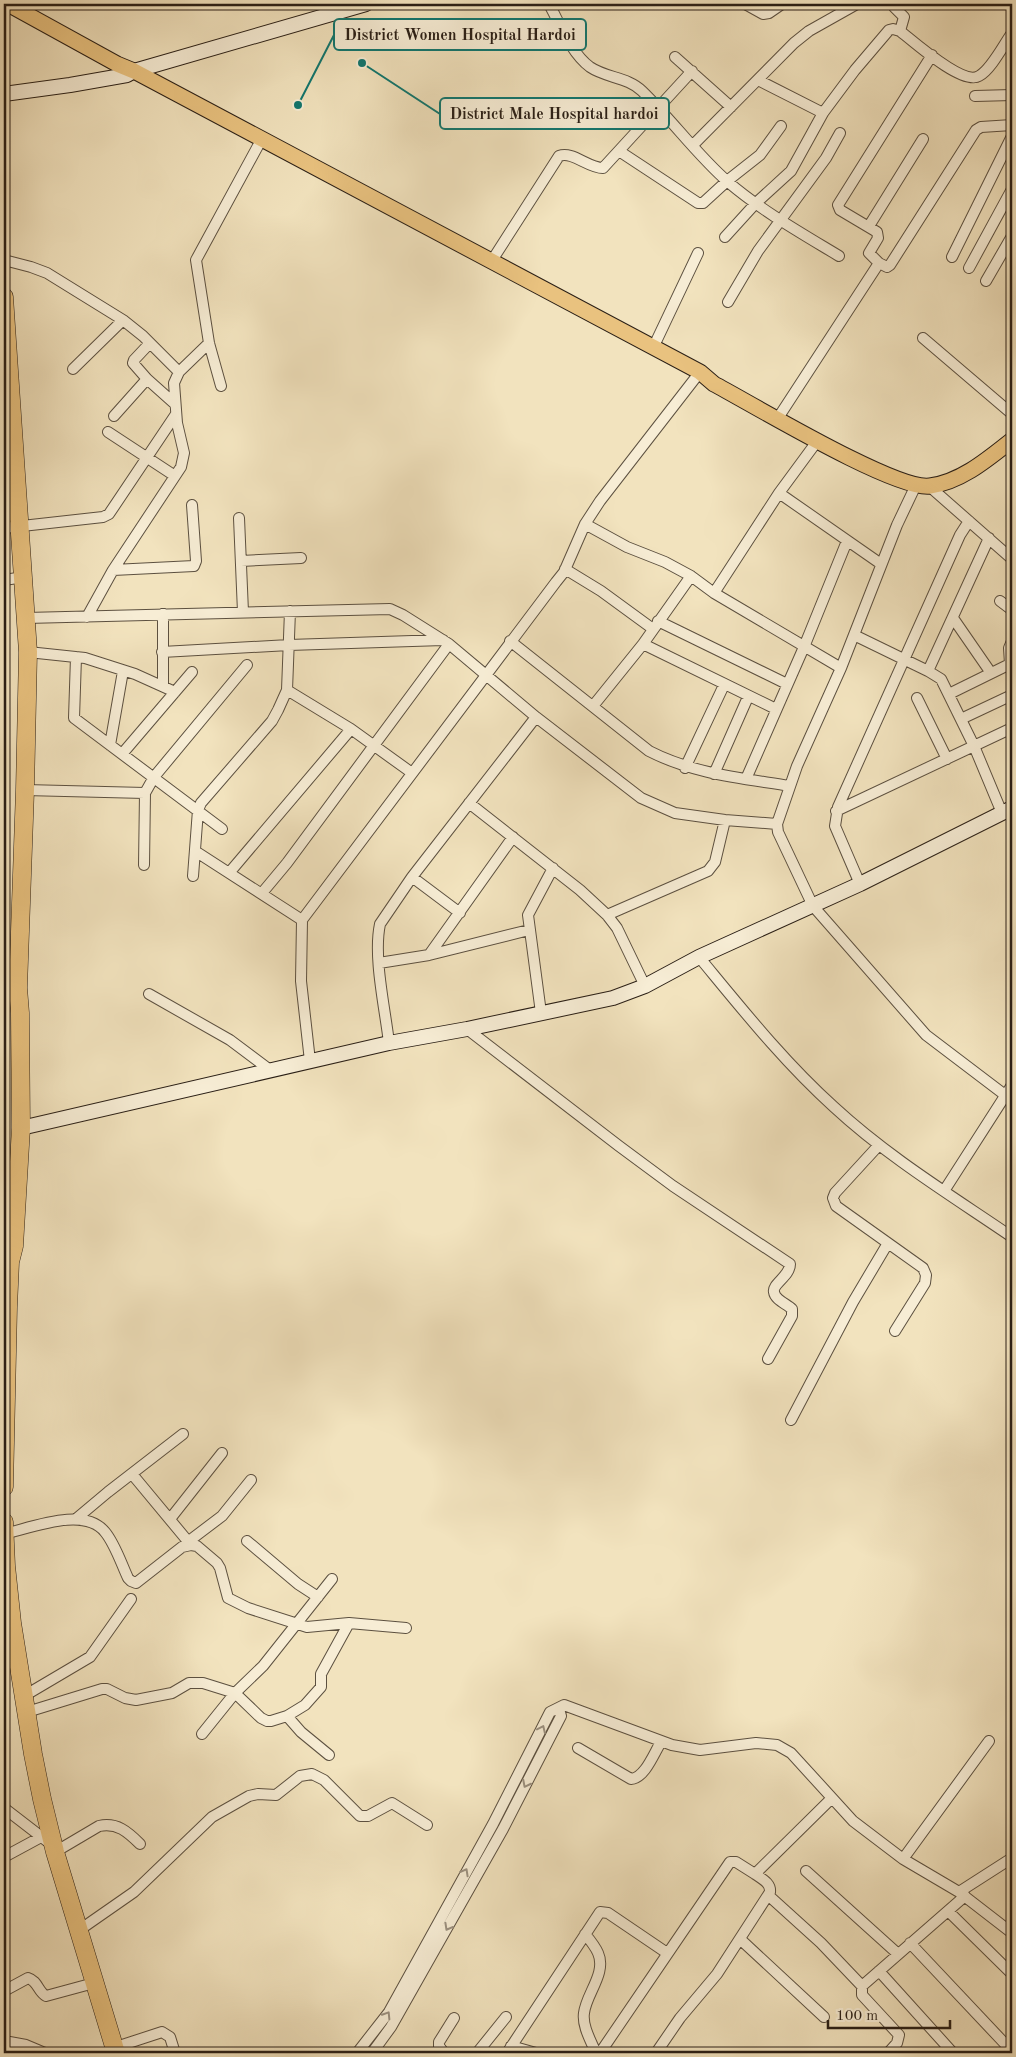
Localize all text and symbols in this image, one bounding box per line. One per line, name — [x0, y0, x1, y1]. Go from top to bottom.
callout: District Women Hospital Hardoi — [334, 19, 586, 50]
text: District Women Hospital Hardoi — [344, 28, 576, 44]
callout: District Male Hospital hardoi — [440, 98, 669, 129]
text: District Male Hospital hardoi — [449, 107, 659, 123]
one-way arrow — [536, 1725, 547, 1734]
one-way arrow — [522, 1779, 532, 1788]
one-way arrow — [459, 1869, 469, 1878]
one-way arrow — [444, 1922, 454, 1931]
scale bar — [828, 1997, 951, 2029]
text: 100 m — [836, 2009, 878, 2024]
one-way arrow — [380, 2011, 390, 2020]

